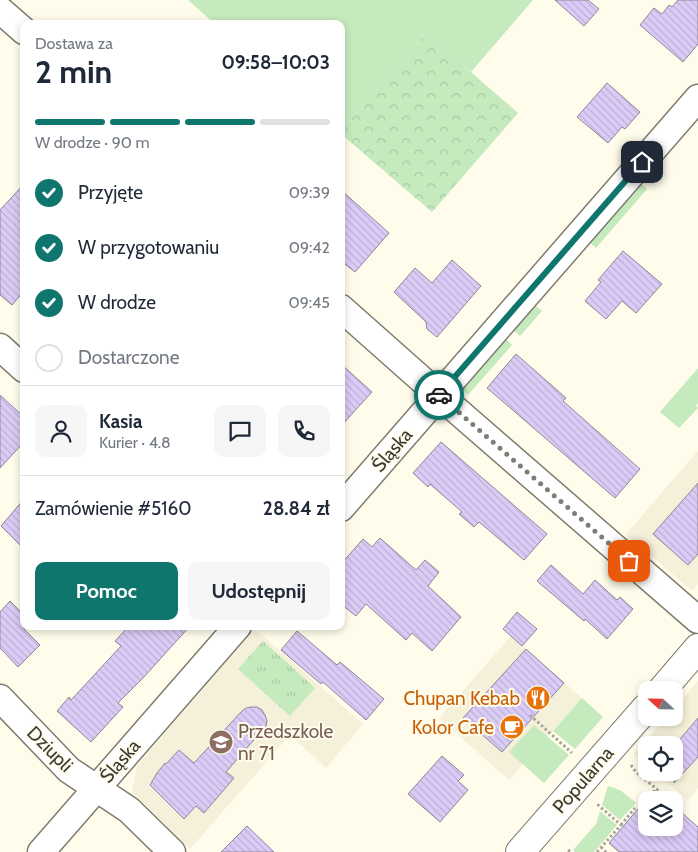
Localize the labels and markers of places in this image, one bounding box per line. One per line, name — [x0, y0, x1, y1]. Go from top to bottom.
pin — [621, 141, 663, 183]
pin — [608, 540, 650, 582]
restaurant icon: Chupan Kebab — [525, 685, 551, 711]
place label: Chupan Kebab — [403, 687, 520, 710]
cafe icon: Kolor Cafe — [499, 714, 525, 740]
place label: Kolor Cafe — [412, 716, 494, 739]
place label: Przedszkole nr 71 — [238, 720, 333, 765]
school or university icon: Przedszkole nr 71 — [208, 729, 234, 755]

